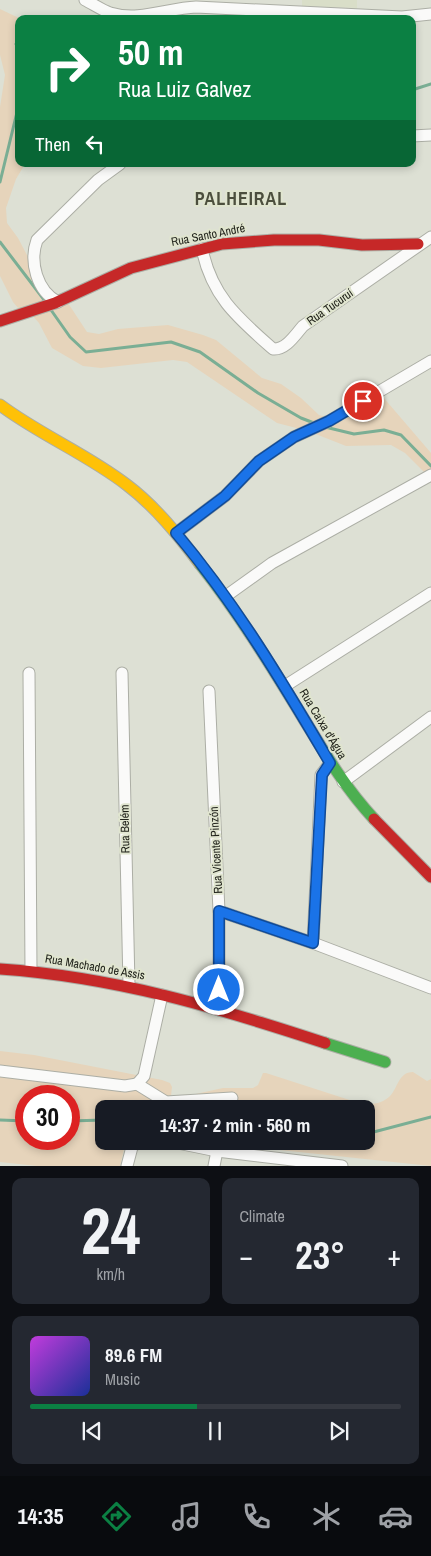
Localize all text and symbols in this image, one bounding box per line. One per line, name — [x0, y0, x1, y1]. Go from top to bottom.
text: 50 m — [118, 29, 183, 76]
icon: right — [35, 35, 100, 100]
text: Rua Luiz Galvez — [118, 74, 251, 104]
icon: left — [81, 130, 109, 158]
text: Then — [35, 131, 71, 157]
district label: PALHEIRAL — [195, 186, 287, 211]
street label: Rua Santo André — [170, 220, 246, 250]
street label: Rua Tucuruí — [304, 285, 357, 329]
pin — [342, 380, 384, 422]
icon: arrive — [349, 387, 377, 415]
street label: Rua Caixa d'Água — [296, 686, 351, 763]
street label: Rua Belém — [117, 805, 133, 853]
street label: Rua Vicente Pinzón — [206, 806, 226, 894]
street label: Rua Machado de Assis — [44, 950, 146, 984]
position arrow — [192, 963, 244, 1015]
speed limit sign: 30 — [15, 1085, 80, 1150]
text: 14:37 · 2 min · 560 m — [160, 1112, 310, 1138]
text: 24 — [81, 1187, 140, 1274]
text: Climate — [240, 1205, 285, 1227]
text: 23° — [295, 1230, 345, 1281]
text: − — [240, 1237, 253, 1275]
text: + — [388, 1237, 401, 1275]
text: km/h — [97, 1263, 125, 1285]
text: 89.6 FM — [105, 1342, 162, 1368]
text: Music — [105, 1368, 140, 1390]
icon: previous — [78, 1417, 106, 1445]
icon: pause — [201, 1417, 229, 1445]
icon: next — [325, 1417, 353, 1445]
icon: directions — [99, 1499, 134, 1534]
icon: music — [169, 1499, 204, 1534]
icon: phone — [239, 1499, 274, 1534]
icon: climate — [309, 1499, 344, 1534]
icon: car — [378, 1499, 413, 1534]
text: 14:35 — [17, 1501, 64, 1531]

